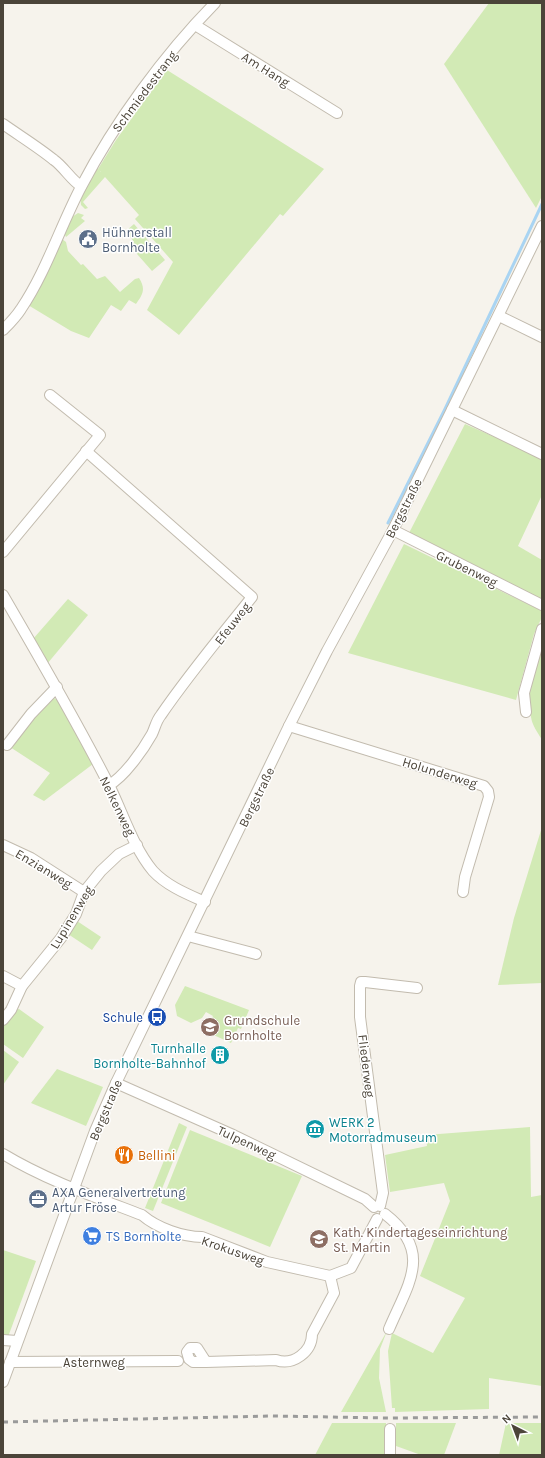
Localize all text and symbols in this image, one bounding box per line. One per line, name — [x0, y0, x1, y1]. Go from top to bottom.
street label: Schmiedestrang — [109, 47, 180, 135]
street label: Am Hang — [239, 49, 293, 90]
place label: Hühnerstall Bornholte — [102, 225, 172, 255]
public building icon: Hühnerstall Bornholte — [77, 228, 99, 250]
street label: Bergstraße — [382, 476, 425, 541]
street label: Grubenweg — [434, 547, 501, 590]
street label: Efeuweg — [211, 599, 254, 648]
street label: Holunderweg — [401, 754, 480, 791]
street label: Bergstraße — [236, 765, 278, 830]
street label: Nelkenweg — [97, 774, 139, 839]
street label: Enzianweg — [13, 846, 75, 892]
street label: Lupinenweg — [47, 882, 97, 952]
bus stop icon: Schule — [146, 1006, 168, 1028]
place label: Schule — [102, 1010, 143, 1025]
place label: Grundschule Bornholte — [224, 1013, 300, 1043]
school or university icon: Grundschule Bornholte — [199, 1016, 221, 1038]
street label: Fliederweg — [355, 1034, 378, 1099]
place label: Turnhalle Bornholte-Bahnhof — [93, 1041, 207, 1071]
building icon: Turnhalle Bornholte-Bahnhof — [209, 1044, 231, 1066]
street label: Bergstraße — [86, 1077, 125, 1143]
place label: WERK 2 Motorradmuseum — [329, 1115, 437, 1145]
museum icon: WERK 2 Motorradmuseum — [304, 1118, 326, 1140]
street label: Tulpenweg — [215, 1122, 279, 1163]
restaurant icon: Bellini — [113, 1144, 135, 1166]
place label: Bellini — [138, 1148, 176, 1163]
place label: AXA Generalvertretung Artur Fröse — [52, 1185, 186, 1215]
office icon: AXA Generalvertretung Artur Fröse — [27, 1188, 49, 1210]
supermarket icon: TS Bornholte — [81, 1225, 103, 1247]
place label: Kath. Kindertageseinrichtung St. Martin — [333, 1225, 508, 1255]
school or university icon: Kath. Kindertageseinrichtung St. Martin — [308, 1228, 330, 1250]
place label: TS Bornholte — [106, 1229, 182, 1244]
street label: Krokusweg — [200, 1233, 267, 1268]
street label: Asternweg — [63, 1355, 126, 1370]
north arrow — [493, 1406, 533, 1446]
text: N — [499, 1411, 514, 1426]

